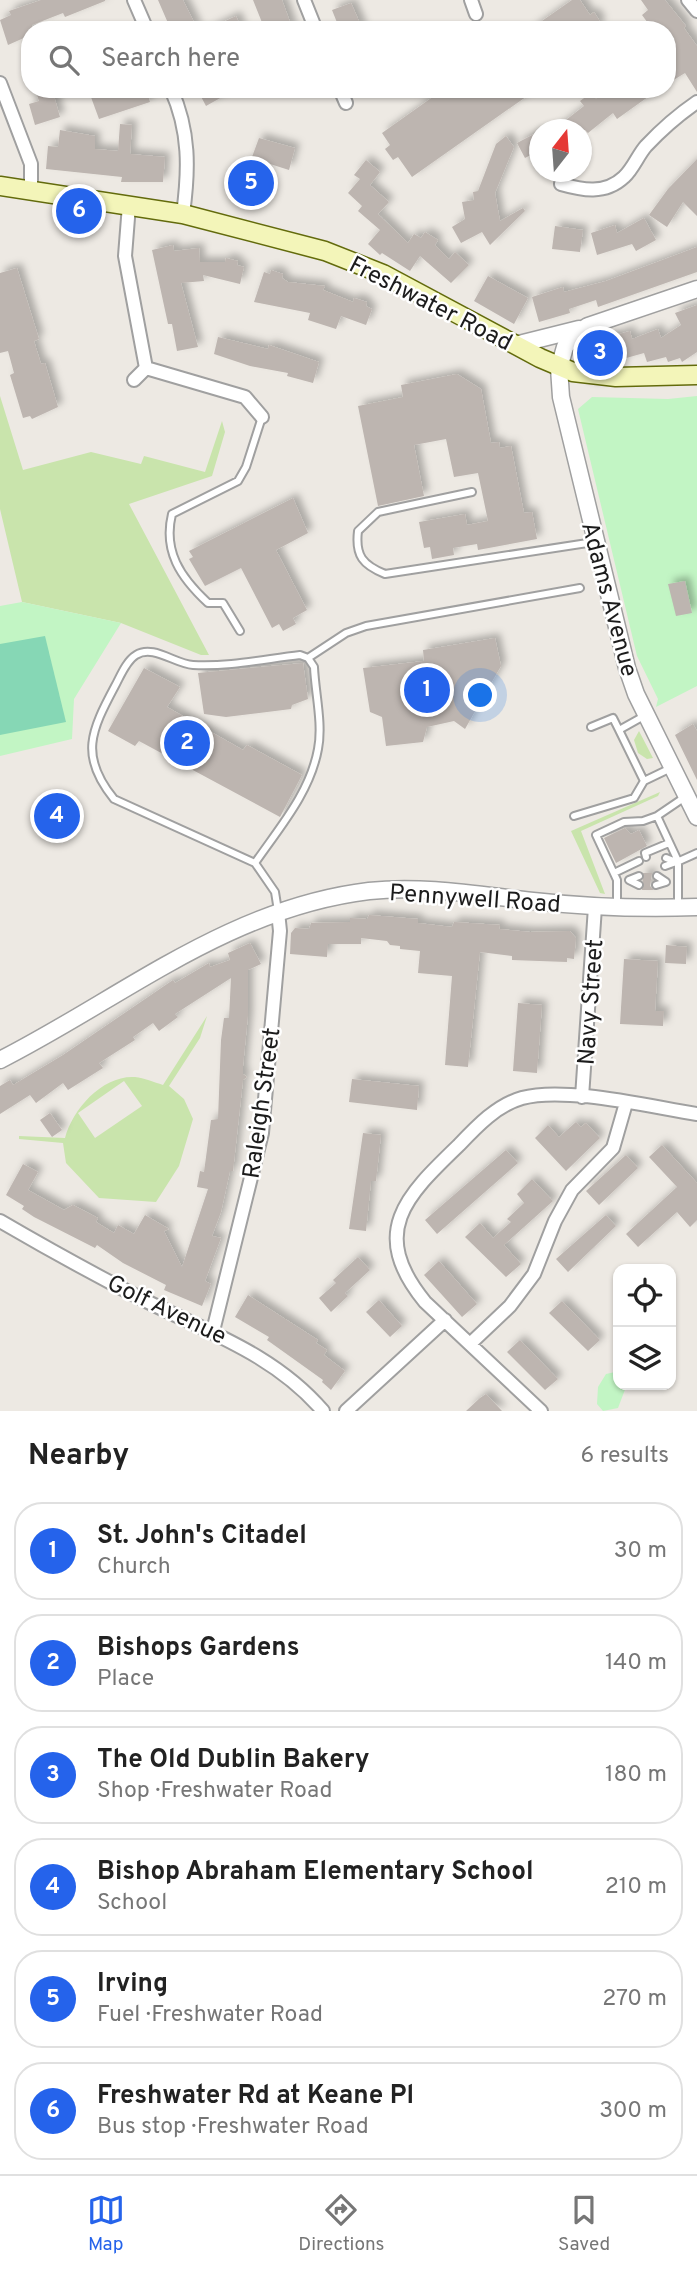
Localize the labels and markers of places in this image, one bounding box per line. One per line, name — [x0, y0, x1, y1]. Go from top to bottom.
pin: 5 — [228, 157, 274, 209]
pin: 6 — [56, 185, 102, 237]
pin: 3 — [577, 327, 623, 379]
pin: 1 — [404, 664, 450, 716]
pin: 2 — [164, 717, 210, 769]
pin: 4 — [34, 790, 80, 842]

